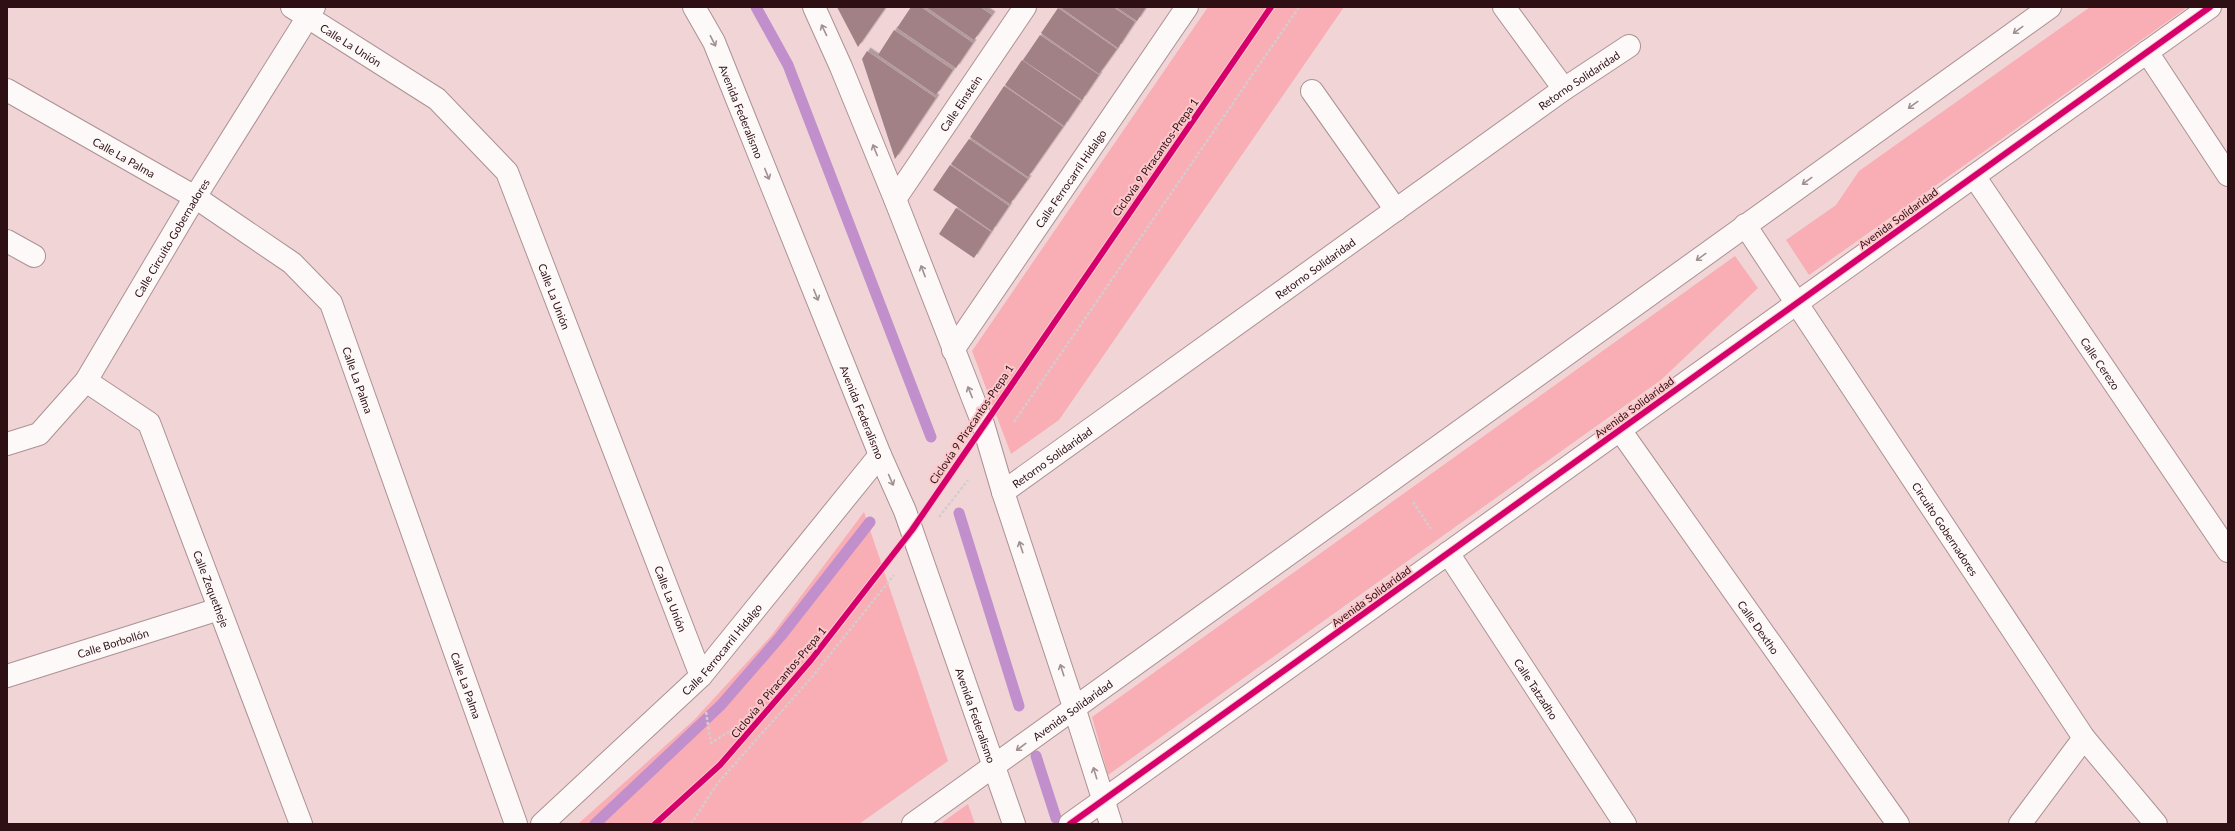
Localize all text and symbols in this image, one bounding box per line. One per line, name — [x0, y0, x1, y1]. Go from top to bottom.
street label: Calle La Unión — [318, 20, 384, 69]
one-way arrow — [820, 25, 827, 37]
one-way arrow — [2013, 26, 2024, 34]
one-way arrow — [710, 35, 717, 47]
street label: Retorno Solidaridad — [1536, 48, 1622, 112]
street label: Avenida Federalismo — [717, 63, 767, 160]
street label: Calle Einstein — [936, 72, 984, 134]
street label: Ciclovía 9 Piracantos-Prepa 1 — [1109, 96, 1201, 218]
one-way arrow — [1907, 101, 1918, 110]
street label: Calle Ferrocarril Hidalgo — [1032, 126, 1108, 230]
street label: Calle La Palma — [91, 134, 158, 180]
one-way arrow — [871, 144, 878, 156]
one-way arrow — [764, 168, 772, 180]
street label: Calle Circuito Gobernadores — [131, 176, 212, 300]
one-way arrow — [1802, 177, 1813, 185]
street label: Avenida Solidaridad — [1856, 185, 1940, 251]
street label: Retorno Solidaridad — [1272, 235, 1357, 301]
one-way arrow — [1696, 253, 1707, 261]
street label: Calle La Unión — [536, 261, 573, 331]
one-way arrow — [918, 265, 926, 277]
one-way arrow — [812, 288, 820, 300]
street label: Calle Cerezo — [2078, 334, 2123, 392]
street label: Calle La Palma — [340, 345, 376, 415]
street label: Ciclovía 9 Piracantos-Prepa 1 — [926, 362, 1016, 486]
street label: Avenida Federalismo — [838, 363, 887, 461]
street label: Avenida Solidaridad — [1592, 374, 1676, 440]
one-way arrow — [966, 386, 974, 398]
street label: Retorno Solidaridad — [1009, 424, 1094, 490]
one-way arrow — [888, 474, 896, 486]
street label: Circuito Gobernadores — [1910, 479, 1981, 578]
one-way arrow — [1017, 540, 1024, 553]
street label: Calle Zequetheje — [191, 548, 232, 629]
street label: Avenida Solidaridad — [1329, 563, 1413, 629]
street label: Calle La Unión — [653, 564, 690, 634]
street label: Calle Dextho — [1736, 598, 1782, 656]
street label: Calle Ferrocarril Hidalgo — [679, 600, 764, 697]
street label: Ciclovía 9 Piracantos-Prepa 1 — [728, 624, 828, 740]
street label: Calle Borbollón — [76, 625, 150, 660]
street label: Calle La Palma — [449, 650, 484, 720]
street label: Calle Tatzadho — [1512, 656, 1561, 721]
one-way arrow — [1058, 664, 1065, 677]
street label: Avenida Federalismo — [954, 666, 999, 765]
street label: Avenida Solidaridad — [1030, 677, 1115, 743]
one-way arrow — [1015, 743, 1026, 751]
one-way arrow — [1091, 767, 1098, 780]

